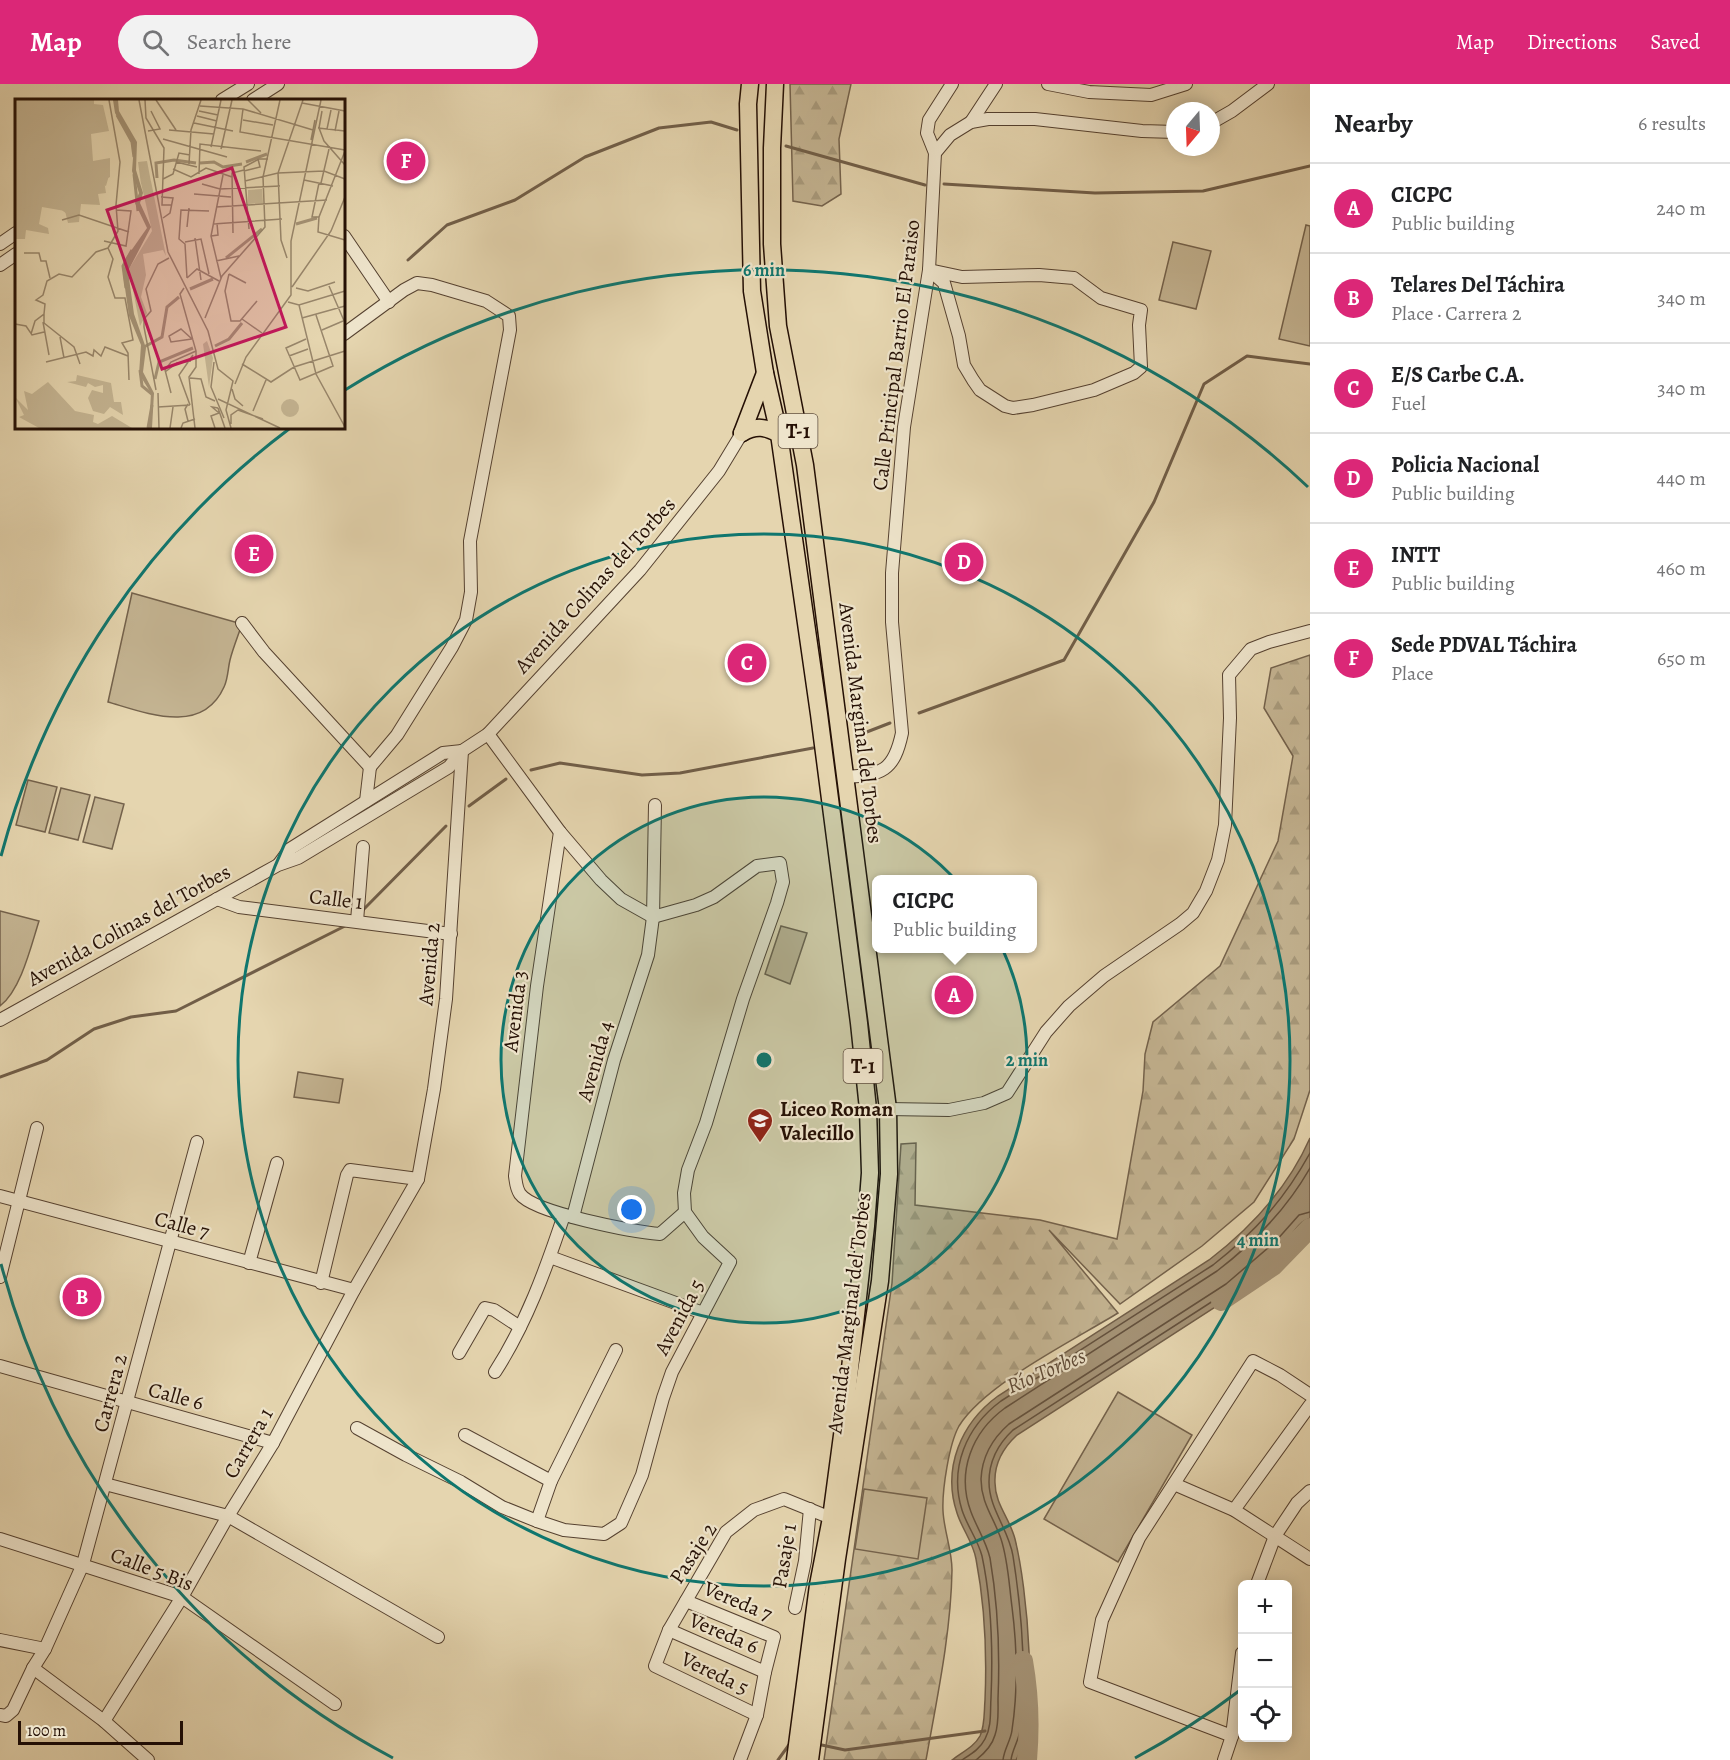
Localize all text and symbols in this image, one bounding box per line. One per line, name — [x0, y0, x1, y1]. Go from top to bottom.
search box — [118, 15, 538, 69]
text: Map — [30, 23, 82, 61]
icon: search — [139, 26, 172, 59]
text: Search here — [187, 27, 291, 57]
text: Map — [1456, 28, 1494, 56]
text: Directions — [1527, 28, 1617, 56]
text: Saved — [1650, 28, 1700, 56]
inset map — [15, 99, 345, 429]
north arrow — [1166, 102, 1220, 156]
text: Nearby — [1334, 106, 1413, 141]
text: 6 results — [1638, 110, 1706, 137]
pin: F — [386, 138, 426, 184]
text: CICPC — [1391, 180, 1452, 210]
text: A — [1347, 195, 1360, 222]
text: 240 m — [1656, 195, 1706, 222]
text: Public building — [1391, 210, 1515, 237]
street label: Calle Principal Barrio El Paraiso — [865, 218, 927, 492]
text: 6 min — [743, 258, 785, 282]
text: Telares Del Táchira — [1391, 270, 1565, 300]
text: B — [1347, 285, 1360, 312]
text: 340 m — [1657, 285, 1706, 312]
text: Place · Carrera 2 — [1391, 300, 1521, 327]
text: E/S Carbe C.A. — [1391, 360, 1525, 390]
text: C — [1347, 375, 1360, 402]
text: 340 m — [1657, 375, 1706, 402]
text: Fuel — [1391, 390, 1426, 417]
road number: T-1 — [778, 414, 818, 448]
text: Policia Nacional — [1391, 450, 1539, 480]
text: D — [1347, 465, 1360, 492]
text: 440 m — [1657, 465, 1706, 492]
text: Public building — [1391, 480, 1515, 507]
street label: Avenida Colinas del Torbes — [508, 491, 682, 680]
pin: E — [234, 532, 274, 576]
pin: D — [944, 540, 984, 584]
text: INTT — [1391, 540, 1440, 570]
text: E — [1348, 555, 1359, 582]
text: 460 m — [1656, 555, 1706, 582]
text: Public building — [1391, 570, 1515, 597]
street label: Avenida Marginal del Torbes — [832, 600, 890, 845]
text: Sede PDVAL Táchira — [1391, 630, 1577, 660]
pin: C — [728, 640, 766, 686]
text: F — [1348, 645, 1359, 672]
text: 650 m — [1657, 645, 1706, 672]
text: Place — [1391, 660, 1433, 687]
street label: Avenida Colinas del Torbes — [22, 857, 236, 993]
popup — [872, 875, 1037, 953]
street label: Calle 1 — [308, 882, 364, 916]
text: CICPC — [893, 886, 954, 916]
text: Public building — [893, 916, 1016, 943]
street label: Avenida 2 — [411, 921, 447, 1008]
street label: Avenida 3 — [496, 969, 534, 1054]
pin: A — [934, 972, 974, 1018]
street label: Avenida 4 — [570, 1018, 620, 1105]
text: 2 min — [1006, 1048, 1048, 1072]
road number: T-1 — [844, 1049, 882, 1083]
centre of rings — [754, 1050, 774, 1070]
place label: Liceo Roman Valecillo — [779, 1095, 894, 1147]
school or university icon: Liceo Roman Valecillo — [745, 1106, 775, 1144]
street label: Avenida Marginal del Torbes — [820, 1191, 878, 1436]
your location — [617, 1195, 646, 1224]
street label: Calle 7 — [152, 1204, 213, 1246]
text: 4 min — [1237, 1228, 1279, 1252]
pin: B — [62, 1274, 101, 1320]
street label: Avenida 5 — [647, 1274, 711, 1361]
water label: Río Torbes — [1002, 1341, 1091, 1401]
street label: Carrera 2 — [86, 1351, 134, 1435]
street label: Calle 6 — [145, 1375, 207, 1417]
street label: Carrera 1 — [217, 1403, 279, 1483]
street label: Pasaje 2 — [663, 1517, 723, 1589]
street label: Pasaje 1 — [765, 1522, 803, 1590]
street label: Calle 5 Bis — [107, 1540, 197, 1598]
street label: Vereda 7 — [698, 1574, 777, 1628]
map controls — [1238, 1580, 1292, 1742]
button: + — [1238, 1580, 1292, 1634]
street label: Vereda 6 — [684, 1605, 763, 1660]
button: − — [1238, 1634, 1292, 1688]
street label: Vereda 5 — [676, 1644, 754, 1701]
button: locate — [1238, 1688, 1292, 1742]
scale bar — [18, 1718, 183, 1746]
text: 100 m — [27, 1720, 66, 1742]

